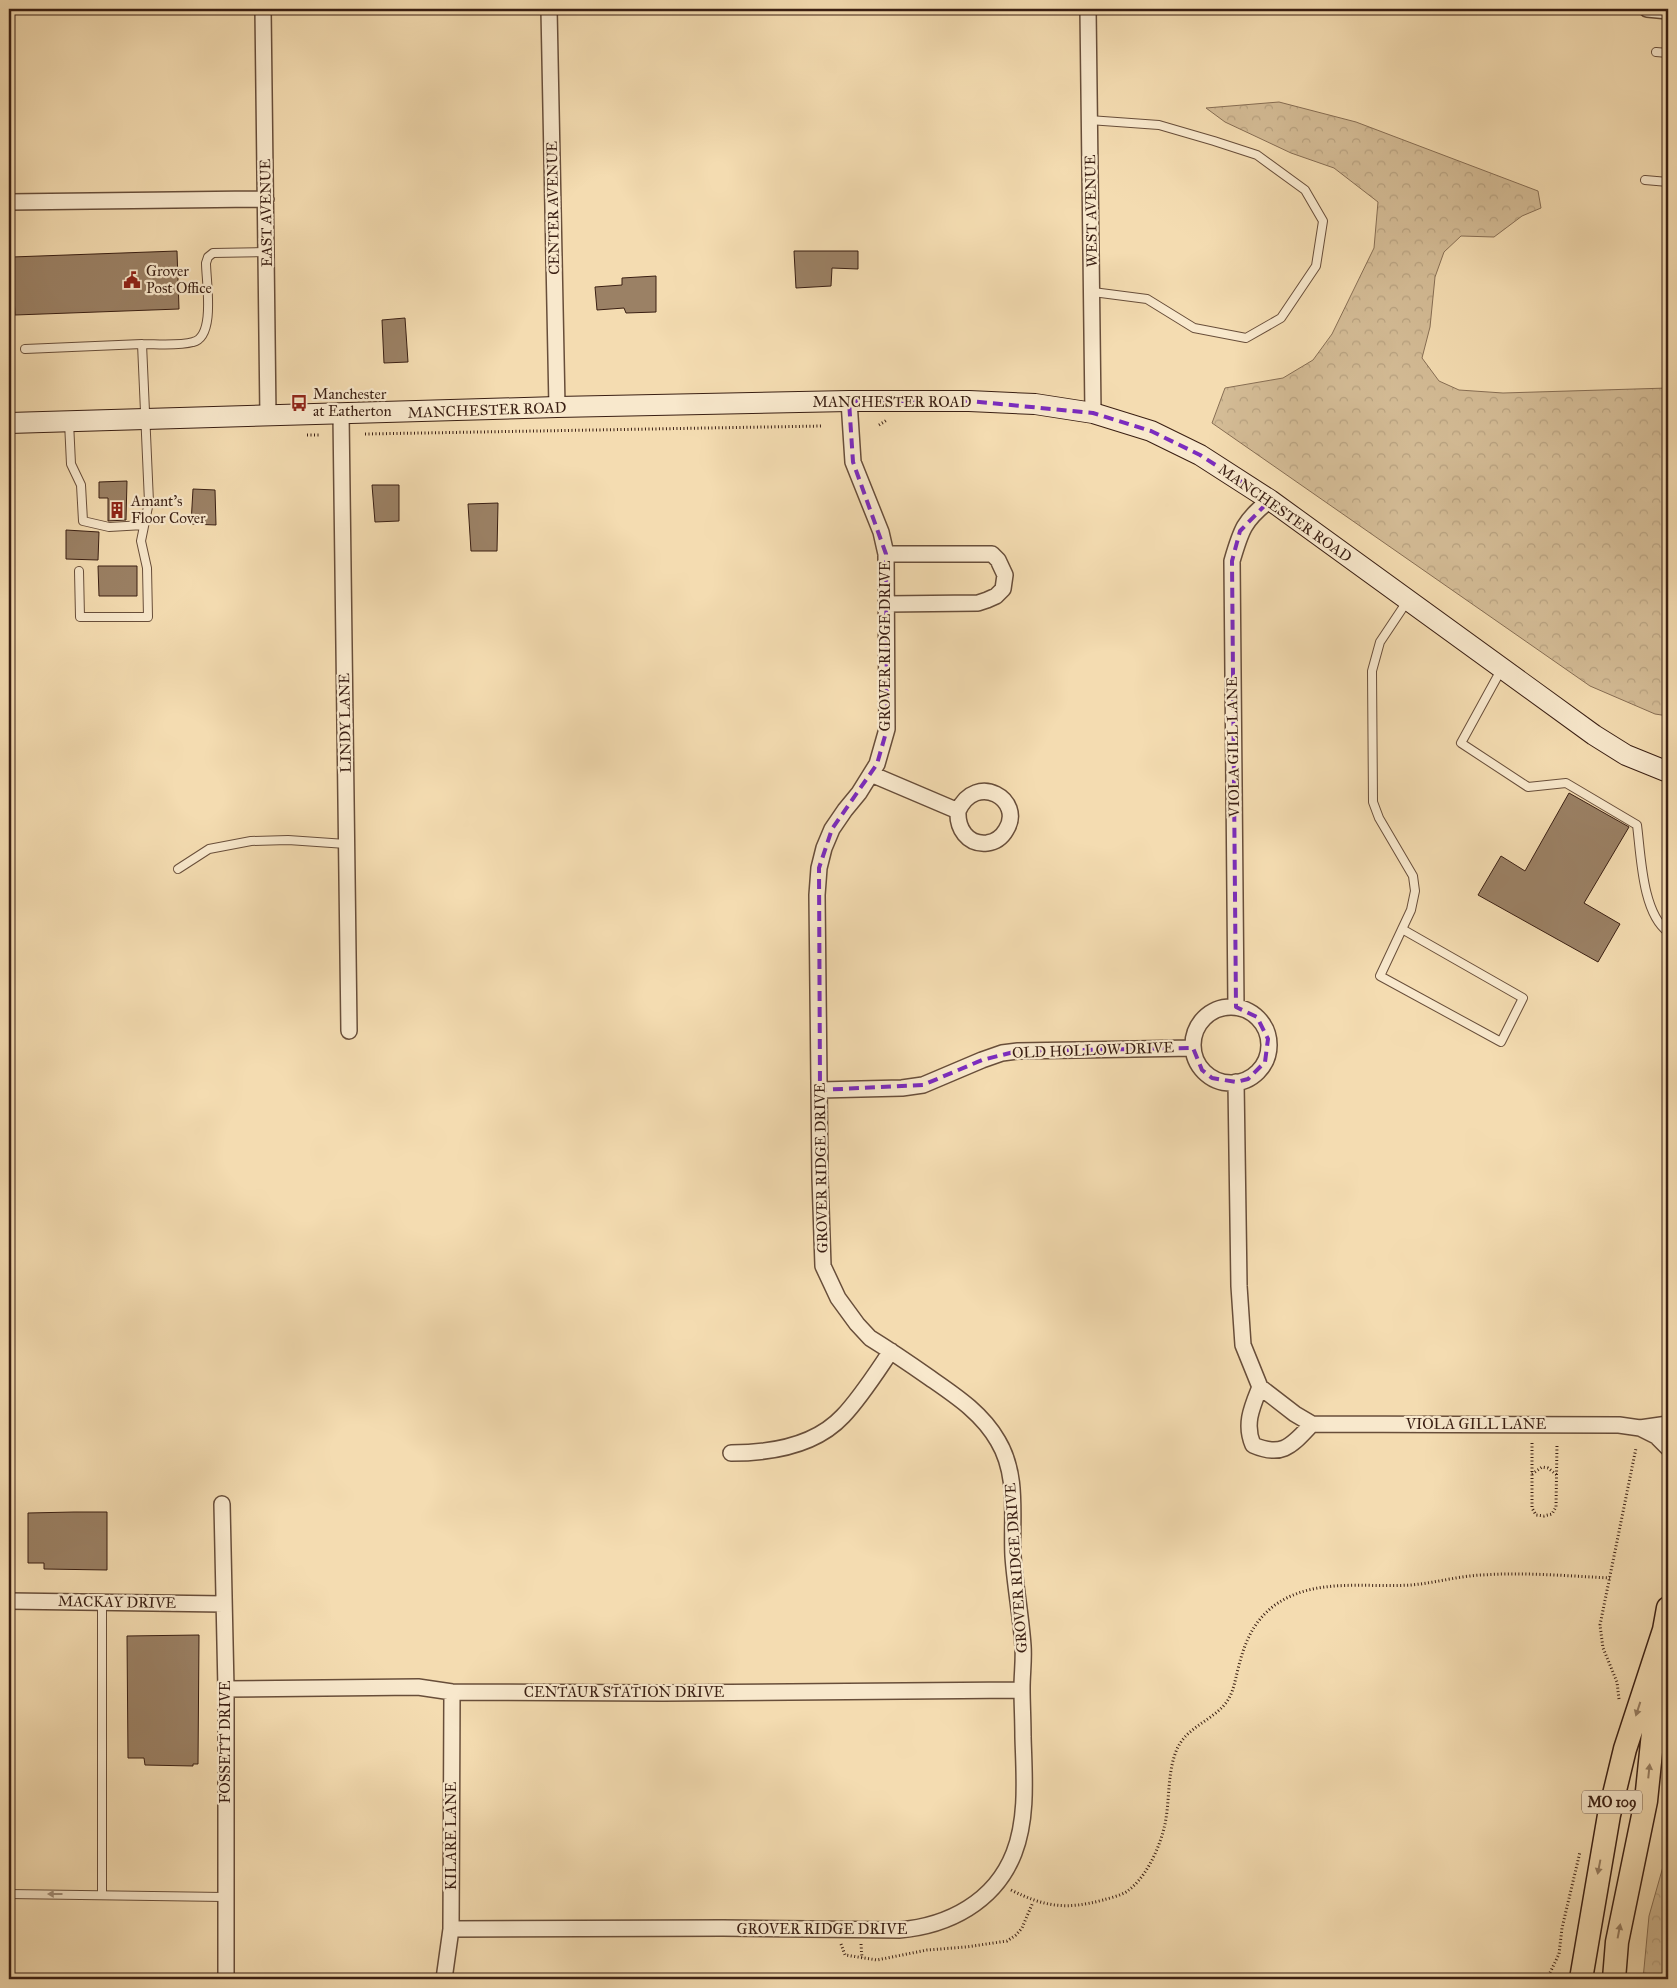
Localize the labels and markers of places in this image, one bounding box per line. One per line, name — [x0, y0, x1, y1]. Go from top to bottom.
place label: Grover Post Office — [146, 262, 212, 297]
public building icon: Grover Post Office — [122, 270, 142, 290]
place label: Manchester at Eatherton — [313, 385, 392, 420]
bus stop icon: Manchester at Eatherton — [289, 393, 309, 413]
place label: Amant's Floor Cover — [130, 492, 206, 527]
building icon: Amant's Floor Cover — [107, 500, 127, 520]

